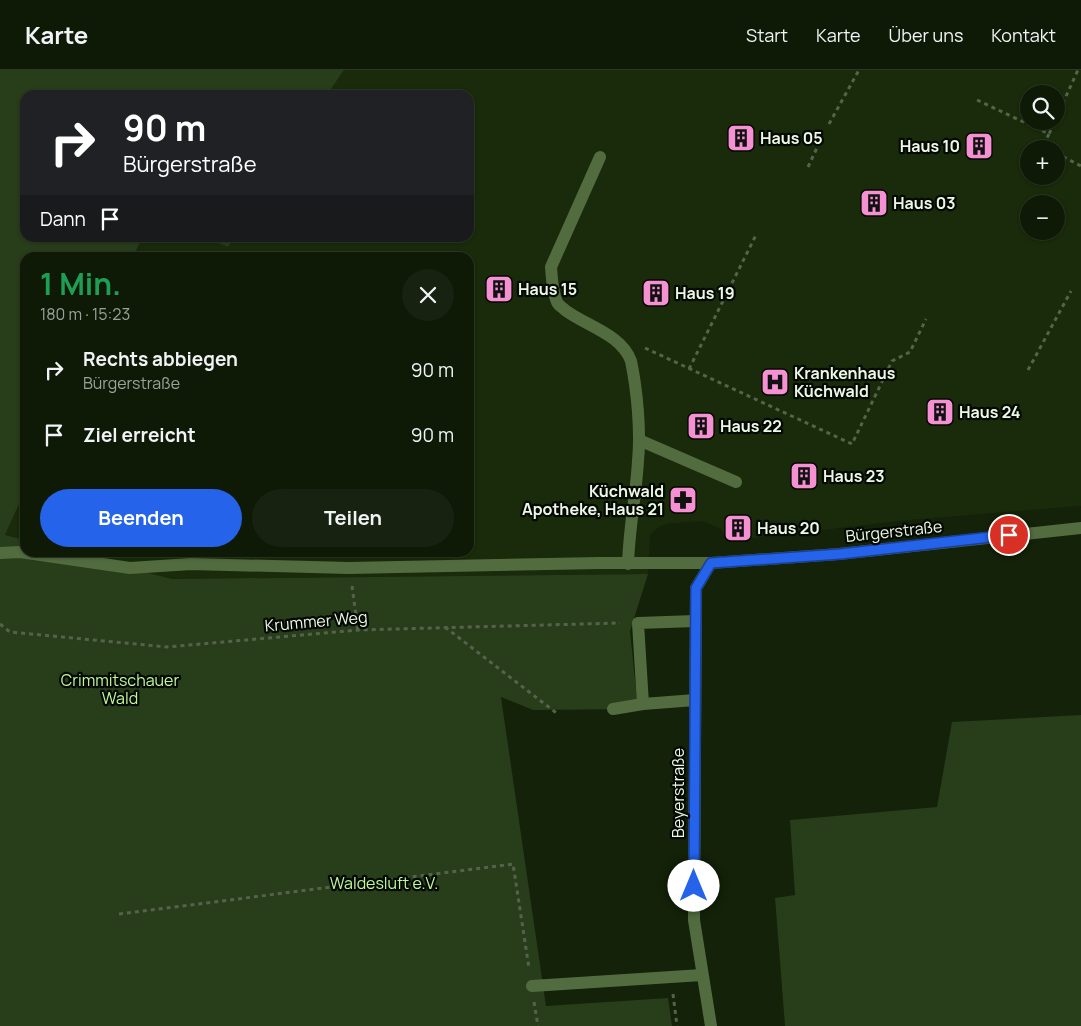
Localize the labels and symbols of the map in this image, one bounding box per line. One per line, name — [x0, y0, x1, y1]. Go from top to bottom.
building icon: Haus 05 — [726, 123, 756, 153]
place label: Haus 05 — [760, 127, 823, 149]
building icon: Haus 10 — [964, 131, 994, 161]
place label: Haus 10 — [900, 135, 960, 157]
building icon: Haus 03 — [859, 188, 889, 218]
place label: Haus 03 — [893, 192, 955, 214]
building icon: Haus 15 — [484, 274, 514, 304]
place label: Haus 15 — [518, 278, 577, 300]
building icon: Haus 19 — [641, 278, 671, 308]
place label: Haus 19 — [675, 282, 735, 304]
place label: Krankenhaus Küchwald — [794, 362, 896, 402]
hospital icon: Krankenhaus Küchwald — [760, 367, 790, 397]
building icon: Haus 24 — [925, 397, 955, 427]
place label: Haus 24 — [959, 401, 1021, 423]
building icon: Haus 22 — [686, 411, 716, 441]
place label: Haus 22 — [720, 415, 782, 437]
building icon: Haus 23 — [789, 461, 819, 491]
place label: Haus 23 — [823, 465, 884, 487]
place label: Küchwald Apotheke, Haus 21 — [522, 480, 664, 520]
pharmacy icon: Küchwald Apotheke, Haus 21 — [668, 485, 698, 515]
building icon: Haus 20 — [723, 513, 753, 543]
pin — [988, 514, 1030, 556]
street label: Bürgerstraße — [845, 515, 943, 547]
place label: Haus 20 — [757, 517, 820, 539]
street label: Krummer Weg — [264, 606, 368, 636]
park label: Crimmitschauer Wald — [61, 669, 179, 709]
street label: Beyerstraße — [667, 748, 689, 838]
position arrow — [667, 859, 719, 911]
park label: Waldesluft e.V. — [330, 872, 438, 894]

